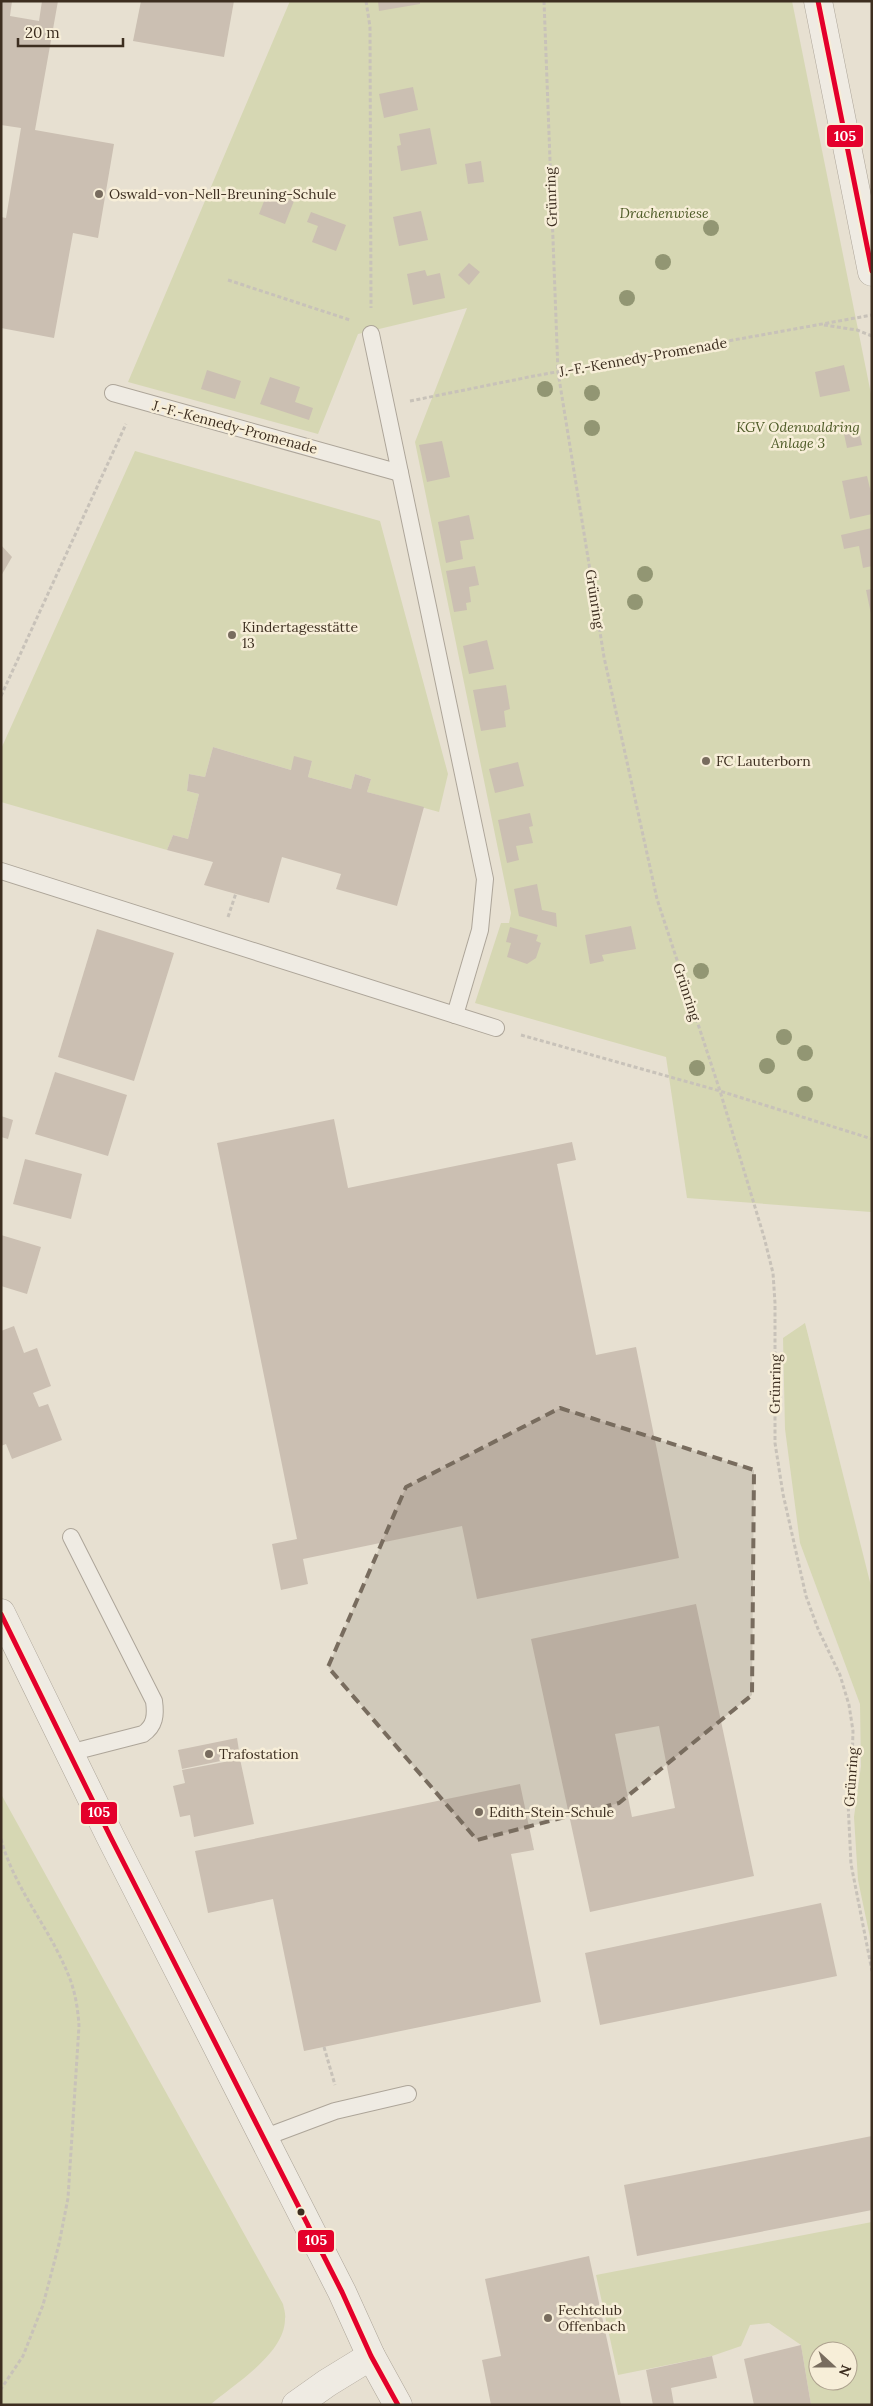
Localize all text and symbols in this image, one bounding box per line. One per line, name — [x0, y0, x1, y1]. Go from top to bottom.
scale bar — [18, 15, 122, 47]
text: 20 m — [25, 23, 60, 42]
line badge: 105 — [826, 124, 864, 148]
text: 105 — [834, 127, 857, 145]
street label: Grünring — [541, 167, 561, 227]
place label: Oswald-von-Nell-Breuning-Schule — [109, 185, 337, 203]
marker: Oswald-von-Nell-Breuning-Schule — [93, 188, 105, 200]
park label: Drachenwiese — [619, 204, 709, 222]
street label: J.-F.-Kennedy-Promenade — [557, 333, 729, 381]
street label: J.-F.-Kennedy-Promenade — [150, 396, 320, 458]
park label: KGV Odenwaldring Anlage 3 — [736, 418, 860, 452]
street label: Grünring — [581, 568, 609, 630]
place label: Kindertagesstätte 13 — [242, 618, 358, 652]
marker: Kindertagesstätte 13 — [226, 629, 238, 641]
place label: FC Lauterborn — [716, 752, 811, 770]
marker: FC Lauterborn — [700, 755, 712, 767]
street label: Grünring — [669, 961, 705, 1023]
street label: Grünring — [765, 1354, 785, 1414]
place label: Trafostation — [219, 1745, 299, 1763]
street label: Grünring — [840, 1746, 862, 1807]
marker: Trafostation — [203, 1748, 215, 1760]
line badge: 105 — [80, 1801, 118, 1825]
text: 105 — [88, 1803, 111, 1821]
place label: Edith-Stein-Schule — [489, 1803, 615, 1821]
marker: Edith-Stein-Schule — [473, 1806, 485, 1818]
unlabelled marker — [296, 2207, 306, 2217]
line badge: 105 — [297, 2229, 335, 2253]
text: 105 — [305, 2231, 328, 2249]
place label: Fechtclub Offenbach — [558, 2301, 626, 2335]
marker: Fechtclub Offenbach — [542, 2312, 554, 2324]
north arrow — [808, 2341, 858, 2391]
text: N — [835, 2362, 855, 2379]

